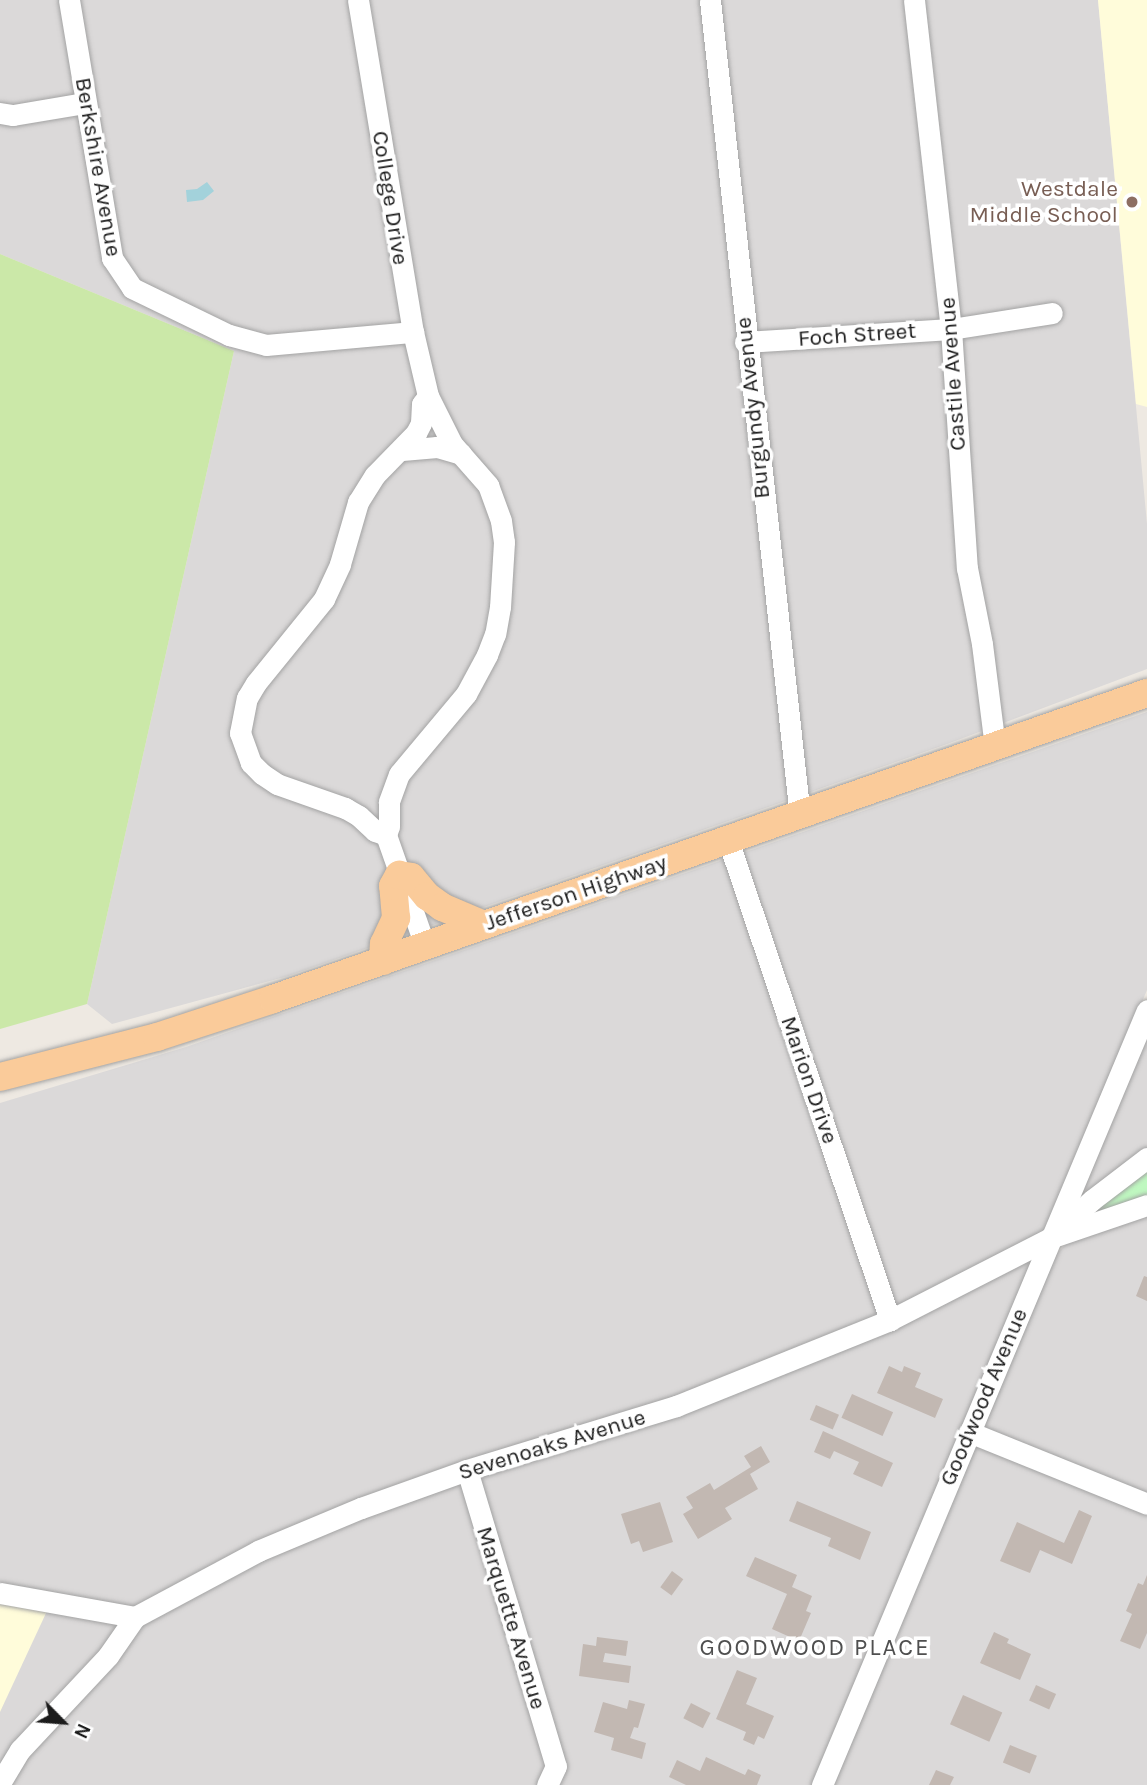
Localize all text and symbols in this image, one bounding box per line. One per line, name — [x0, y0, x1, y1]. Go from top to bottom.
street label: Berkshire Avenue — [69, 75, 127, 259]
street label: College Drive — [366, 129, 414, 267]
place label: Westdale Middle School — [969, 175, 1118, 229]
marker: Westdale Middle School — [1124, 194, 1140, 210]
street label: Castile Avenue — [934, 296, 972, 452]
street label: Burgundy Avenue — [730, 316, 776, 500]
street label: Foch Street — [797, 317, 917, 353]
street label: Jefferson Highway — [482, 849, 670, 937]
street label: Marion Drive — [774, 1013, 844, 1147]
street label: Goodwood Avenue — [934, 1304, 1034, 1490]
street label: Sevenoaks Avenue — [455, 1403, 649, 1487]
street label: Marquette Avenue — [470, 1523, 552, 1713]
district label: GOODWOOD PLACE — [701, 1634, 929, 1662]
north arrow — [28, 1687, 98, 1757]
text: N — [69, 1720, 95, 1742]

